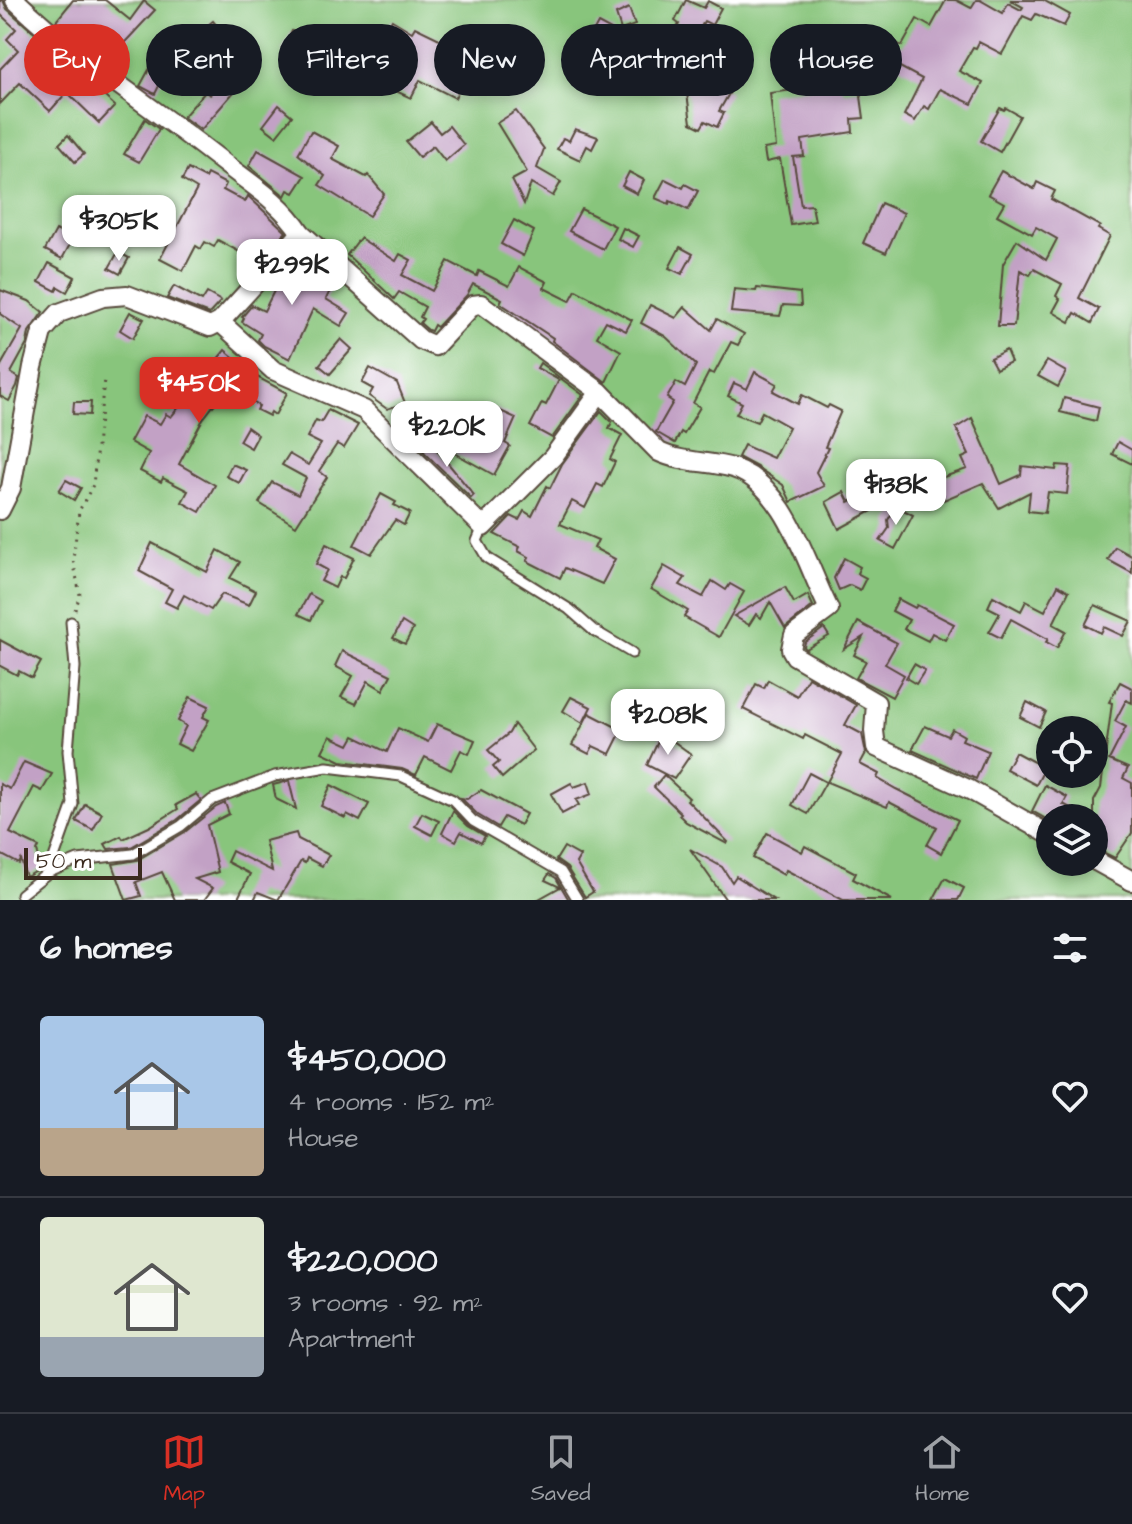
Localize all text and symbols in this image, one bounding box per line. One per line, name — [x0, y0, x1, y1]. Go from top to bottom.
chip: Buy — [24, 24, 130, 96]
chip: Rent — [146, 24, 262, 96]
chip: Filters — [278, 24, 418, 96]
chip: New — [434, 24, 545, 96]
chip: Apartment — [561, 24, 754, 96]
chip: House — [770, 24, 902, 96]
pin: $305K — [63, 195, 175, 263]
text: $305K — [80, 203, 158, 239]
pin: $299K — [236, 239, 348, 307]
text: $299K — [255, 247, 329, 283]
pin: $450K — [143, 357, 255, 425]
text: $450K — [158, 365, 240, 401]
pin: $220K — [391, 401, 503, 469]
text: $220K — [409, 409, 485, 445]
pin: $138K — [840, 459, 952, 527]
text: $138K — [864, 467, 928, 503]
pin: $208K — [612, 689, 724, 757]
text: $208K — [629, 697, 707, 733]
map controls — [1036, 716, 1108, 876]
button: locate — [1036, 716, 1108, 788]
button: layers — [1036, 804, 1108, 876]
scale bar — [24, 844, 142, 880]
text: 50 m — [36, 846, 91, 877]
text: 6 homes — [40, 924, 173, 972]
icon: filters — [1048, 926, 1092, 970]
text: $450,000 — [288, 1036, 446, 1084]
icon: home — [104, 1048, 200, 1144]
icon: heart — [1048, 1074, 1092, 1118]
text: 4 rooms · 152 m² — [288, 1084, 494, 1120]
text: House — [288, 1120, 359, 1156]
text: $220,000 — [288, 1237, 438, 1285]
icon: home — [104, 1249, 200, 1345]
icon: heart — [1048, 1275, 1092, 1319]
text: 3 rooms · 92 m² — [288, 1285, 483, 1321]
text: Apartment — [288, 1321, 415, 1357]
tab: Map — [162, 1430, 206, 1509]
tab: Saved — [531, 1430, 591, 1509]
tab: Home — [915, 1430, 970, 1509]

